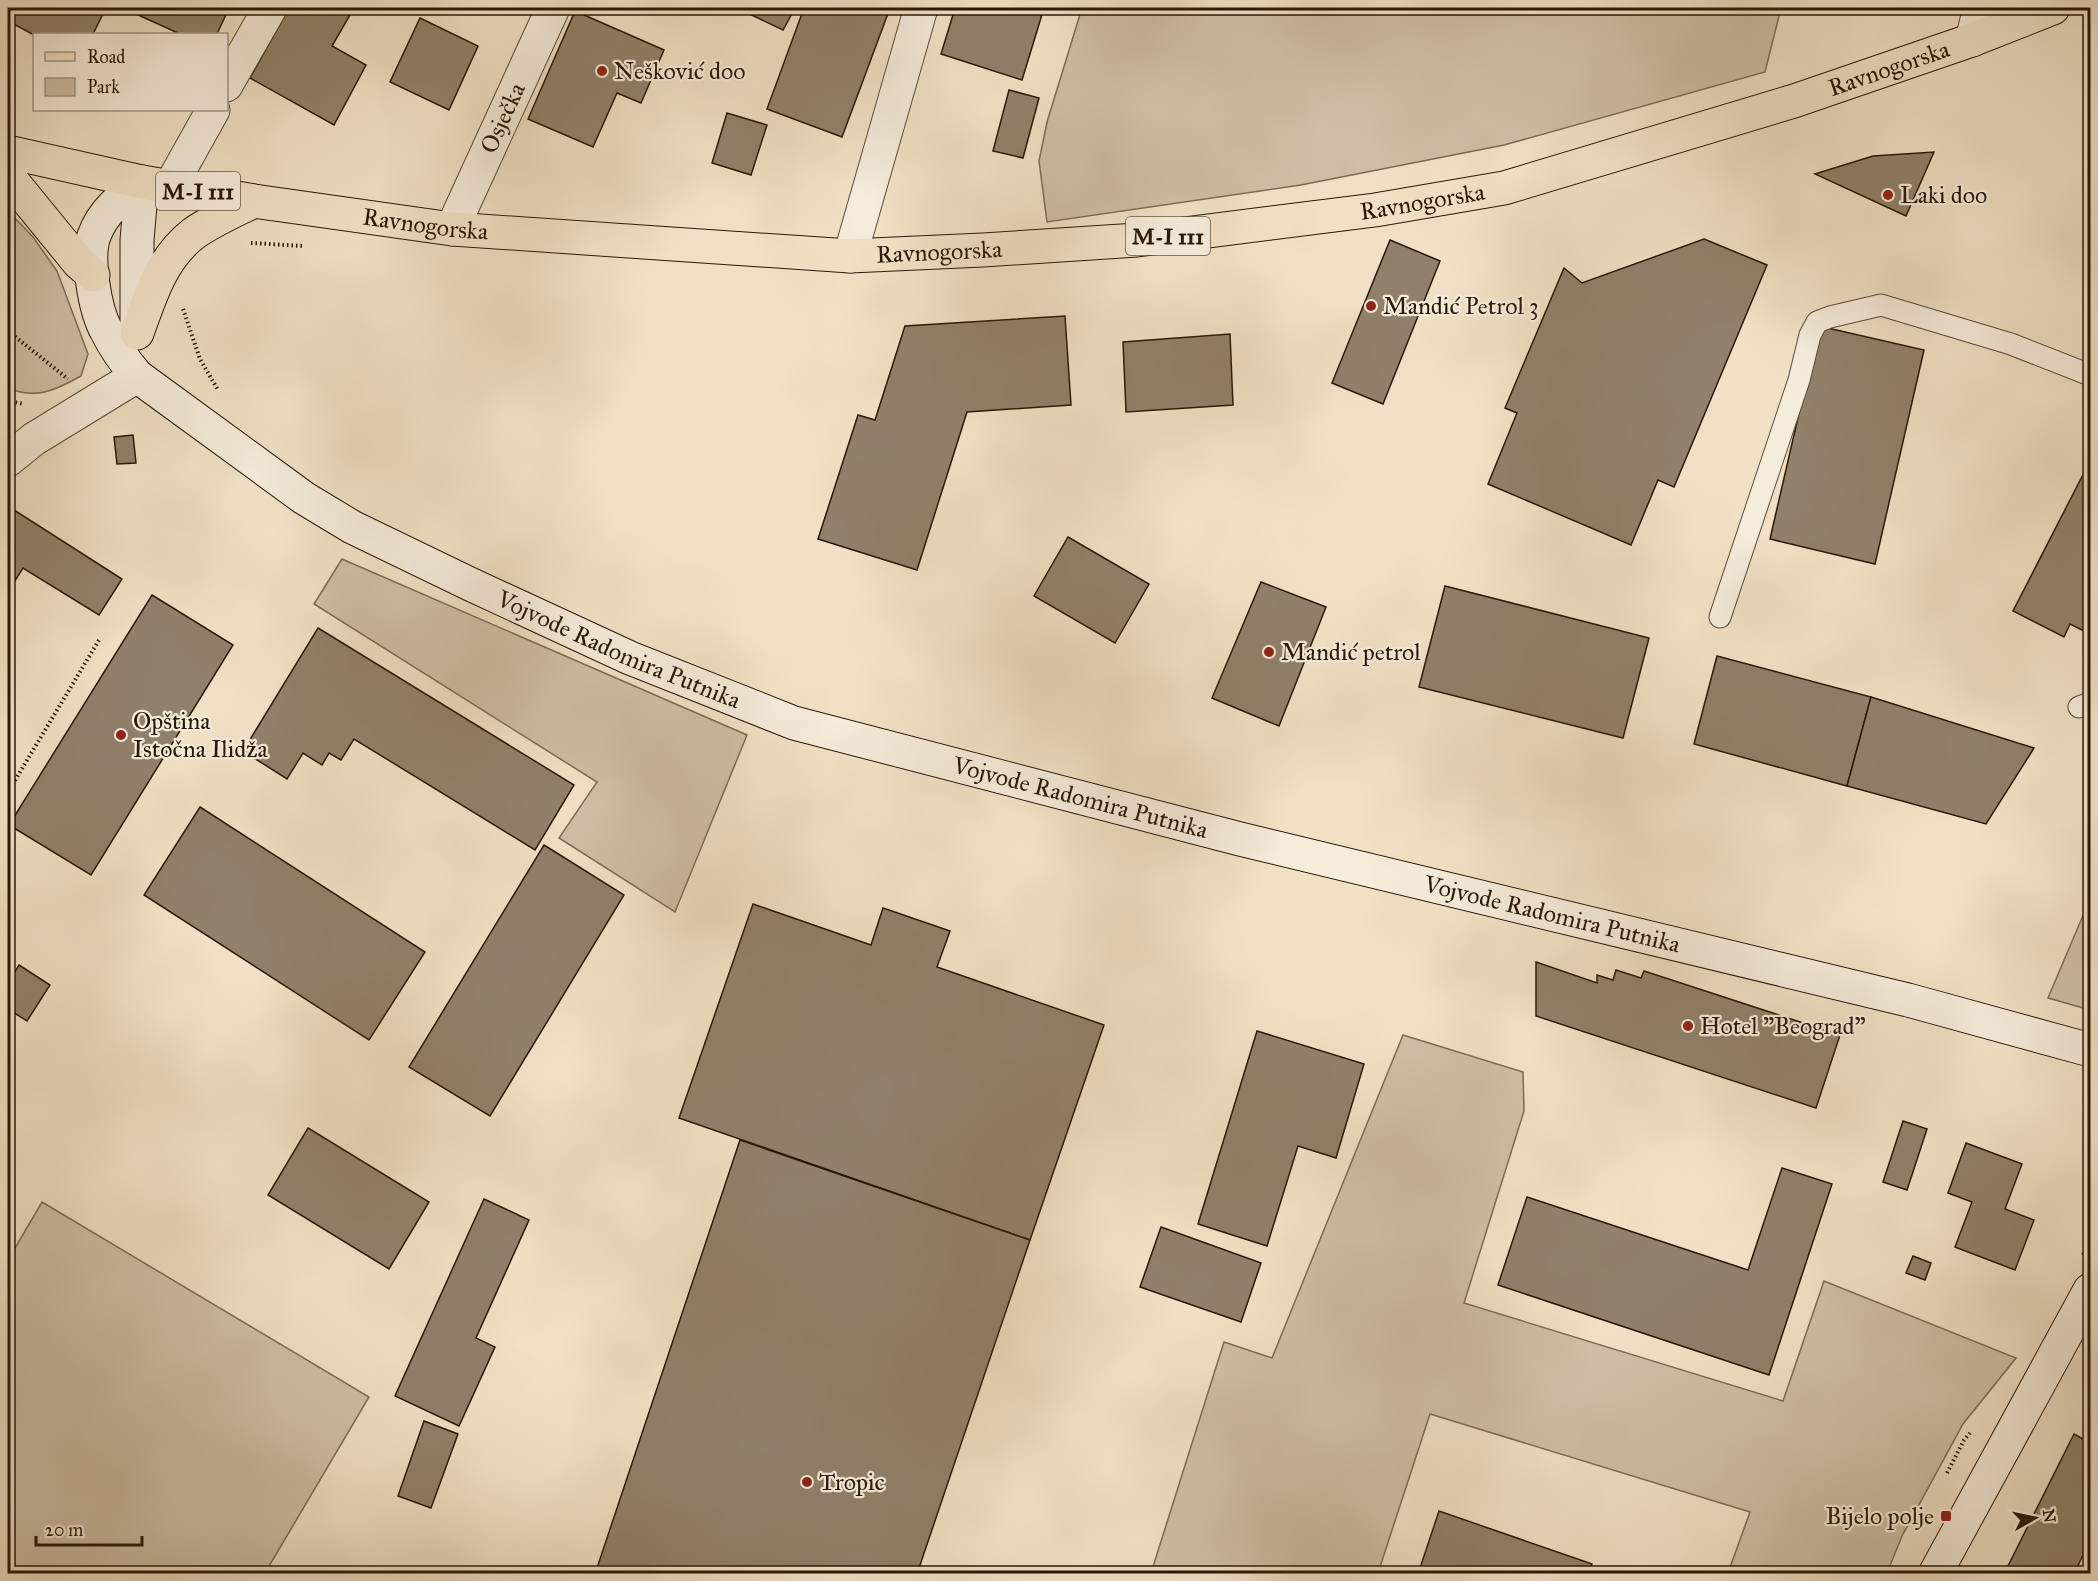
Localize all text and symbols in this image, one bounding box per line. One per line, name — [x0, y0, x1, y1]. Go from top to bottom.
legend — [33, 33, 228, 111]
street label: Ravnogorska — [1824, 34, 1954, 103]
text: Road — [87, 46, 125, 68]
place label: Nešković doo — [614, 56, 746, 86]
marker: Nešković doo — [595, 64, 609, 78]
text: Park — [87, 76, 120, 98]
street label: Osječka — [474, 77, 532, 158]
road number: M-I 111 — [156, 172, 240, 210]
street label: Ravnogorska — [1358, 176, 1488, 227]
place label: Laki doo — [1900, 180, 1987, 210]
marker: Laki doo — [1881, 188, 1895, 202]
street label: Ravnogorska — [361, 202, 490, 246]
road number: M-I 111 — [1126, 217, 1210, 255]
street label: Ravnogorska — [875, 234, 1004, 270]
place label: Mandić Petrol 3 — [1383, 291, 1539, 321]
marker: Mandić Petrol 3 — [1364, 299, 1378, 313]
street label: Vojvode Radomira Putnika — [491, 583, 746, 716]
place label: Mandić petrol — [1281, 637, 1421, 667]
marker: Mandić petrol — [1262, 645, 1276, 659]
place label: Opština Istočna Ilidža — [133, 706, 268, 764]
marker: Opština Istočna Ilidža — [114, 728, 128, 742]
street label: Vojvode Radomira Putnika — [949, 750, 1212, 845]
street label: Vojvode Radomira Putnika — [1420, 869, 1684, 960]
place label: Hotel "Beograd" — [1700, 1011, 1866, 1041]
marker: Hotel "Beograd" — [1681, 1019, 1695, 1033]
place label: Tropic — [819, 1467, 885, 1497]
marker: Tropic — [800, 1475, 814, 1489]
north arrow — [2005, 1488, 2065, 1548]
place label: Bijelo polje — [1825, 1501, 1934, 1531]
text: N — [2039, 1508, 2060, 1524]
scale bar — [36, 1509, 142, 1547]
marker: Bijelo polje — [1939, 1509, 1953, 1523]
text: 20 m — [45, 1519, 83, 1541]

